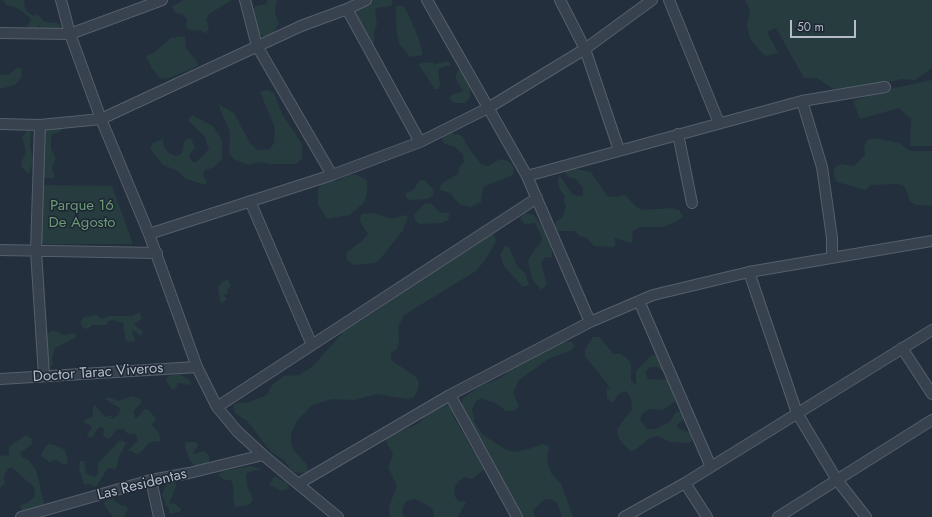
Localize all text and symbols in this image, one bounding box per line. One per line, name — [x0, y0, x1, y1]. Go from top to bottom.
scale bar — [792, 12, 858, 38]
text: 50 m — [797, 18, 824, 36]
park label: Parque 16 De Agosto — [49, 197, 115, 232]
street label: Doctor Tarac Viveros — [32, 359, 164, 387]
street label: Las Residentas — [95, 465, 189, 505]

